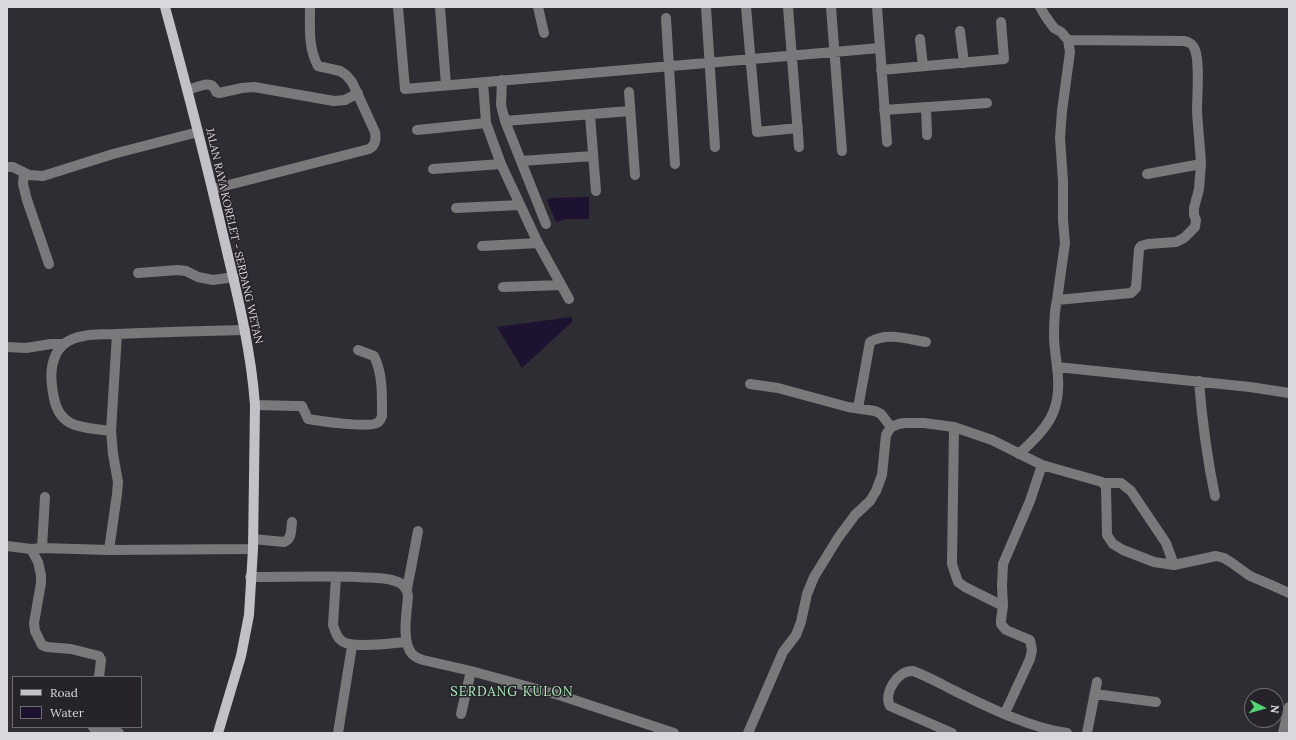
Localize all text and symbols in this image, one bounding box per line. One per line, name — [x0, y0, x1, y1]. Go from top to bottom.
street label: JALAN RAYA KORELET - SERDANG WETAN — [203, 127, 265, 345]
legend — [12, 676, 142, 728]
district label: SERDANG KULON — [450, 684, 574, 700]
text: Road — [50, 685, 78, 700]
north arrow — [1244, 688, 1284, 728]
text: N — [1268, 704, 1282, 714]
text: Water — [50, 705, 84, 720]

